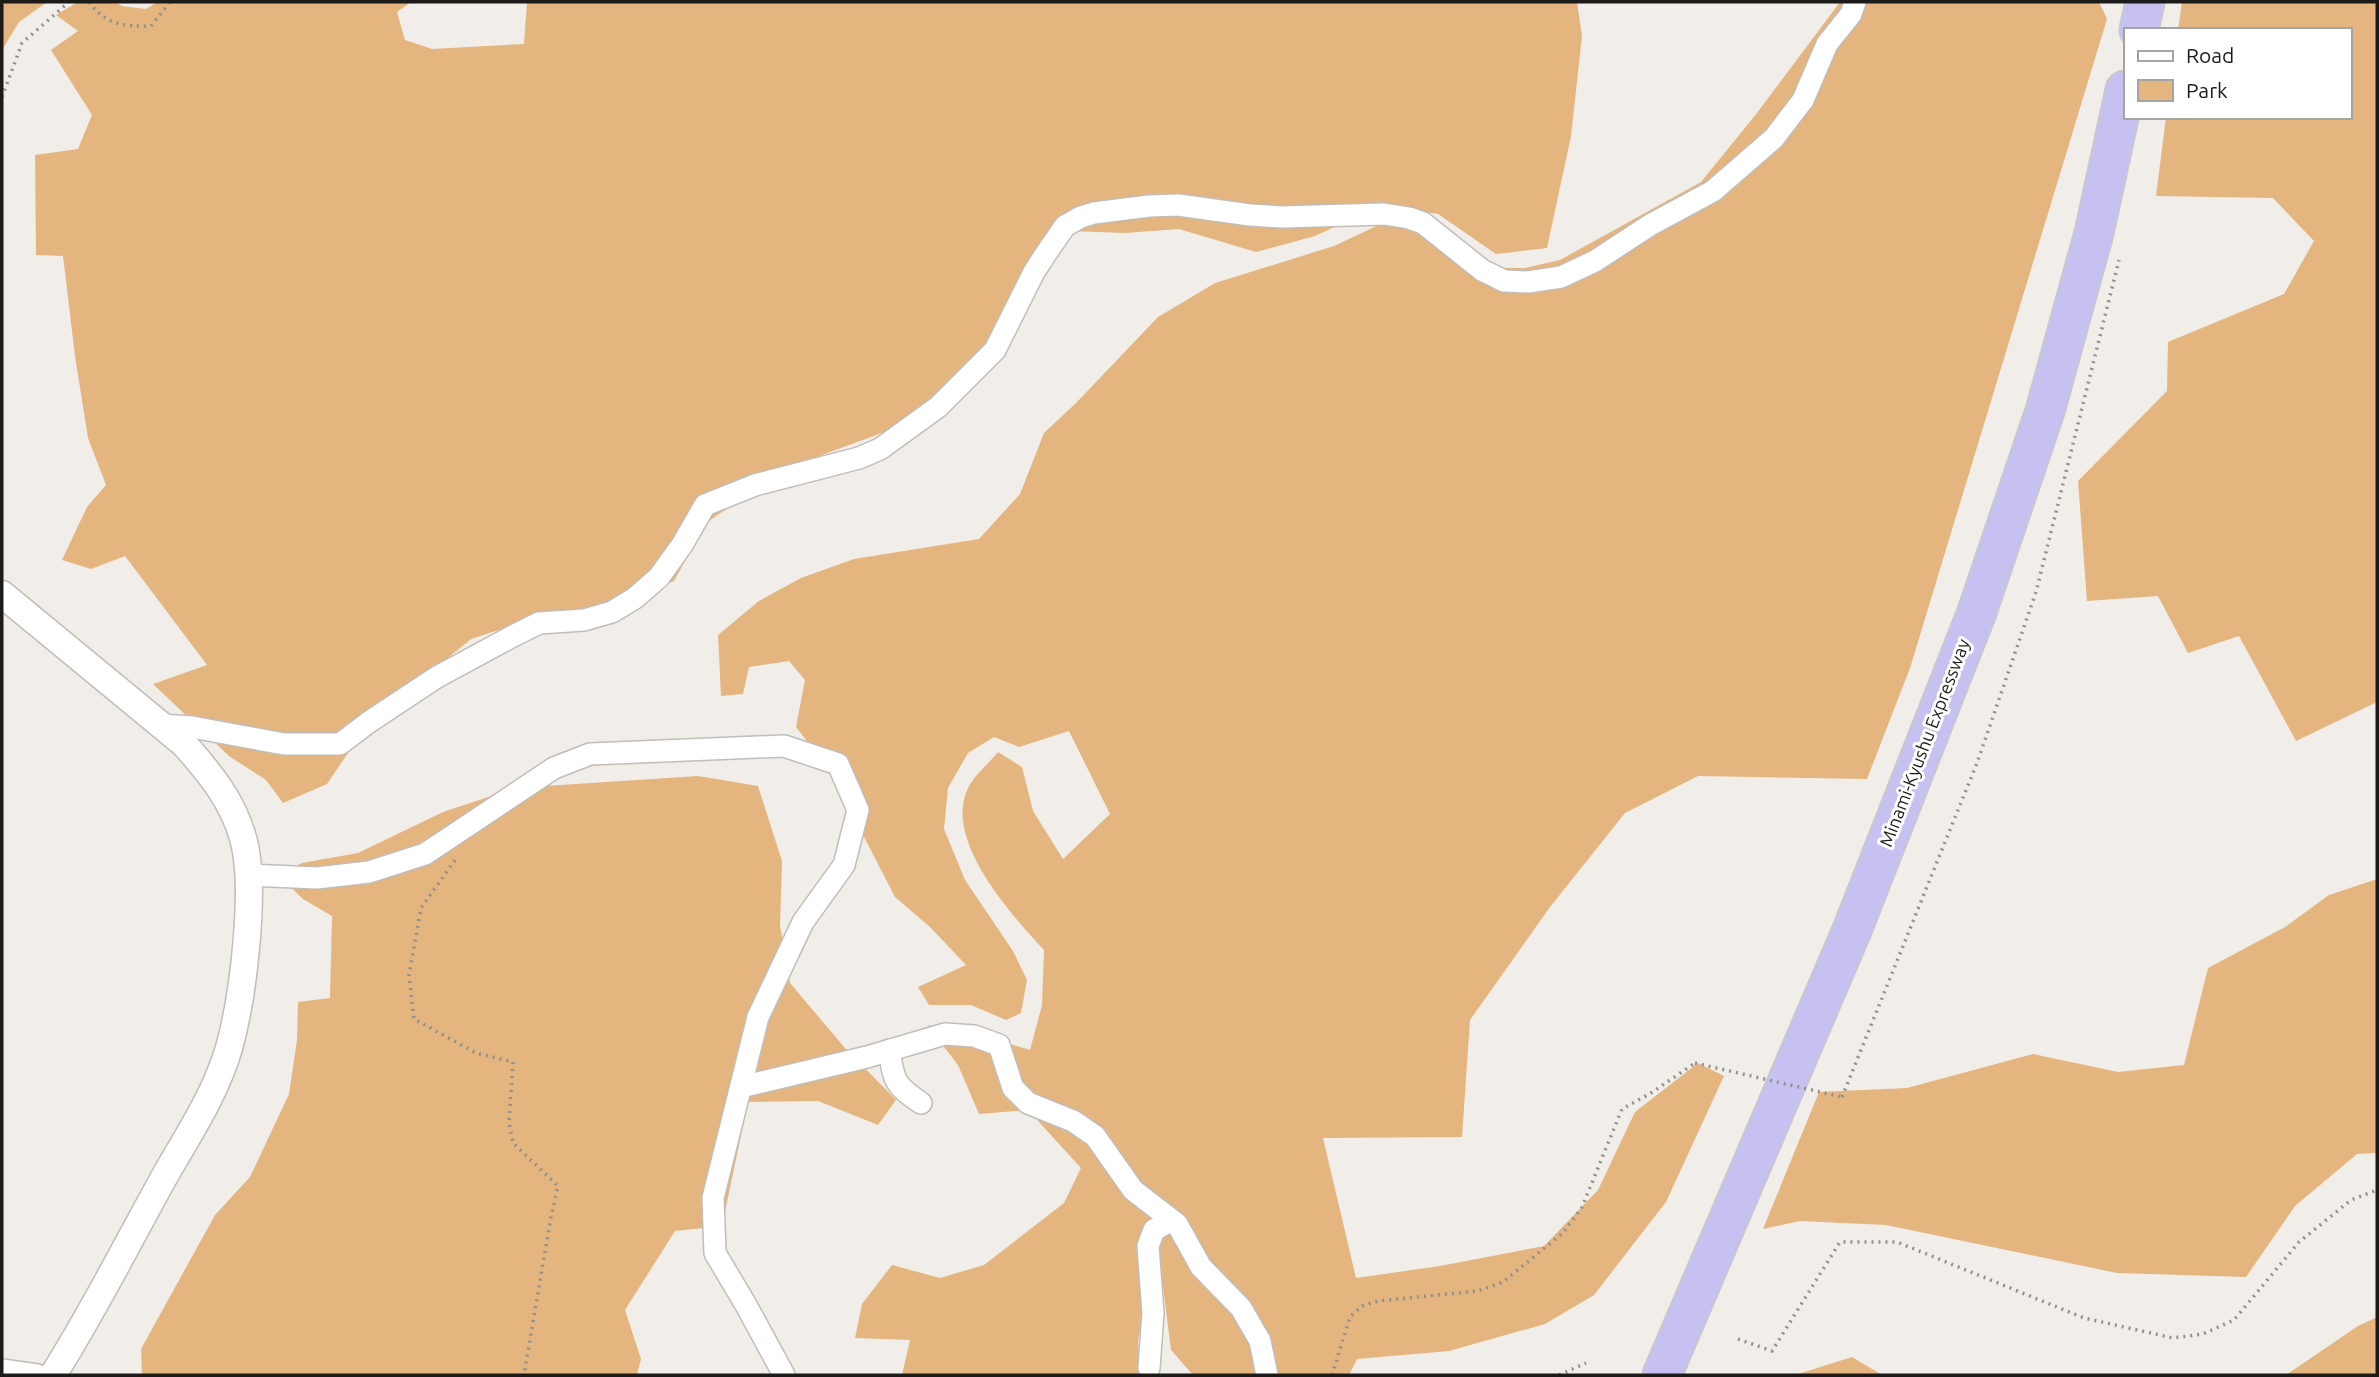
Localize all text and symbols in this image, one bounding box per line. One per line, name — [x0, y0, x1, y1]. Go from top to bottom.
legend — [2124, 28, 2351, 119]
text: Road — [2186, 43, 2234, 67]
text: Park — [2186, 78, 2228, 102]
street label: Minami-Kyushu Expressway — [1875, 636, 1973, 849]

